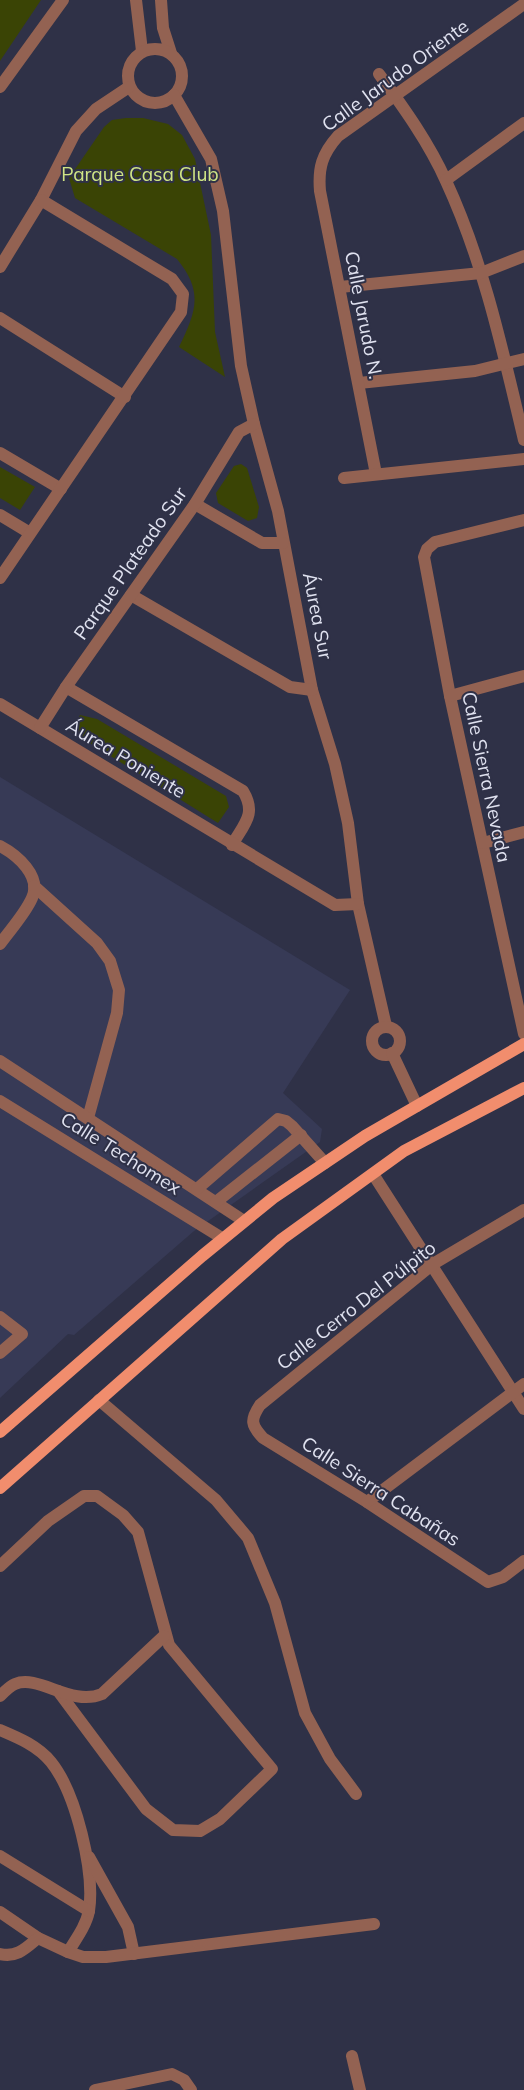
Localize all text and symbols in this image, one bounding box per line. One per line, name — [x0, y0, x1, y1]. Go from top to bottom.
street label: Calle Jarudo Oriente — [317, 14, 473, 136]
park label: Parque Casa Club — [61, 162, 219, 186]
street label: Calle Jarudo N. — [340, 249, 388, 381]
street label: Parque Plateado Sur — [68, 482, 192, 644]
street label: Áurea Sur — [298, 570, 338, 662]
street label: Calle Sierra Nevada — [457, 690, 517, 864]
street label: Áurea Poniente — [62, 713, 190, 803]
street label: Calle Techomex — [56, 1106, 186, 1200]
street label: Calle Cerro Del Púlpito — [272, 1235, 440, 1375]
street label: Calle Sierra Cabañas — [297, 1431, 465, 1551]

